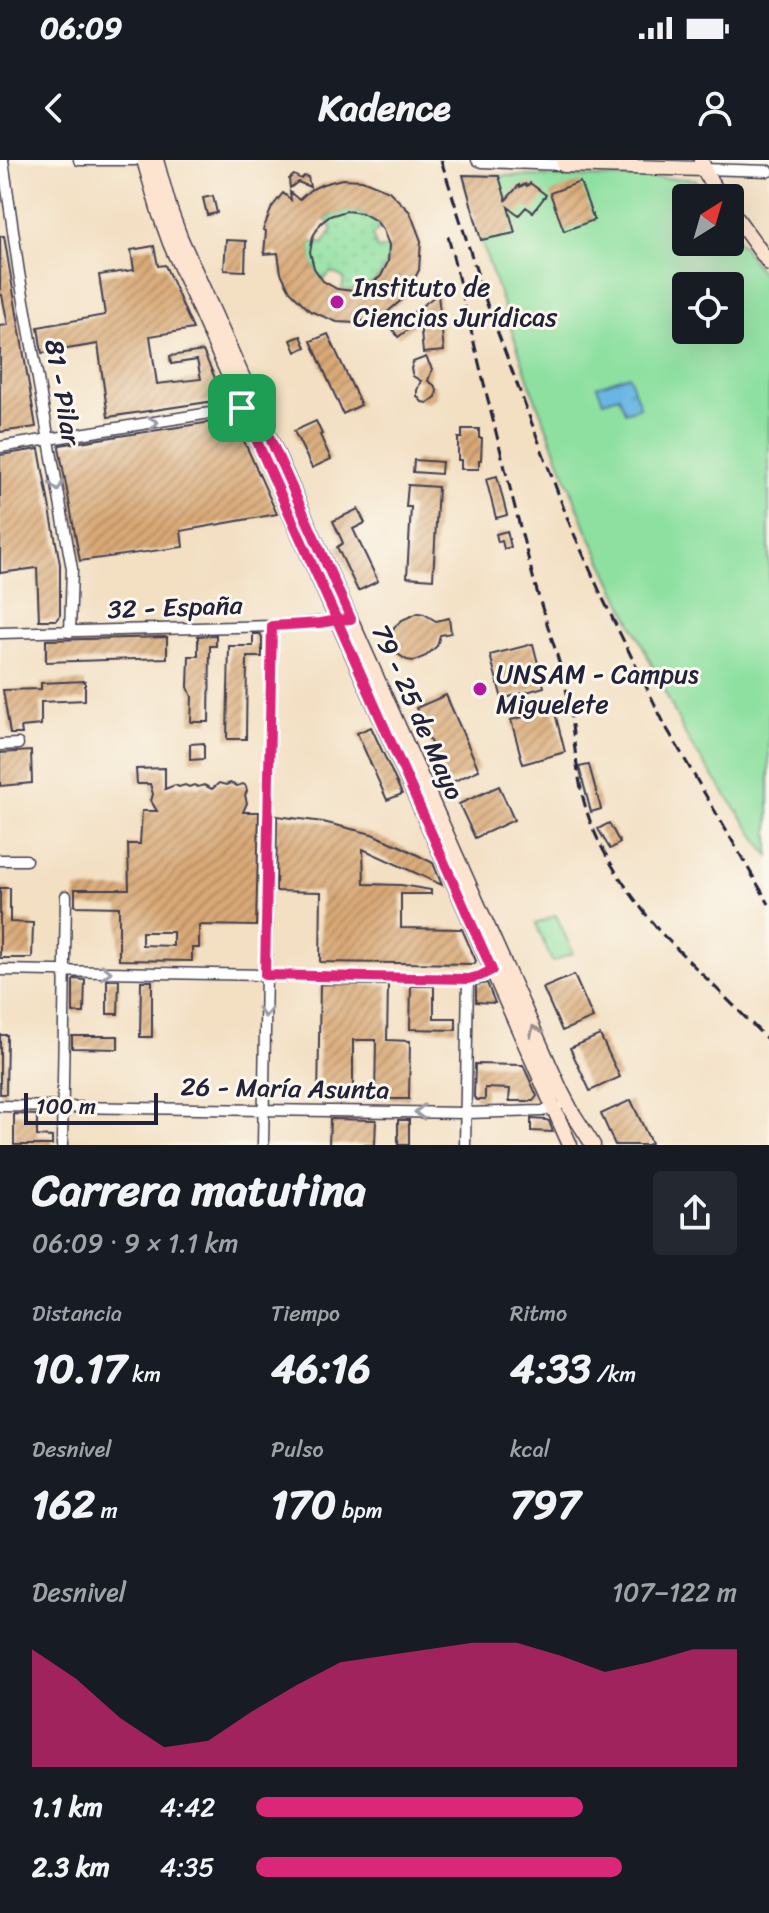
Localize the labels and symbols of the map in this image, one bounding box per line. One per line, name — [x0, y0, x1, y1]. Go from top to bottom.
north arrow — [672, 184, 744, 256]
place label: Instituto de Ciencias Jurídicas — [352, 264, 558, 340]
marker: Instituto de Ciencias Jurídicas — [328, 293, 346, 311]
street label: 81 - Pilar — [31, 336, 95, 450]
pin — [208, 374, 276, 442]
one-way arrow — [146, 415, 160, 432]
one-way arrow — [47, 479, 64, 492]
street label: 32 - España — [107, 582, 244, 632]
street label: 79 - 25 de Mayo — [359, 617, 477, 808]
place label: UNSAM - Campus Miguelete — [496, 651, 699, 727]
marker: UNSAM - Campus Miguelete — [471, 680, 489, 698]
one-way arrow — [100, 963, 113, 980]
one-way arrow — [256, 1006, 273, 1019]
one-way arrow — [529, 1025, 545, 1039]
street label: 26 - María Asunta — [180, 1063, 390, 1113]
scale bar — [24, 1089, 158, 1125]
one-way arrow — [413, 1104, 426, 1121]

